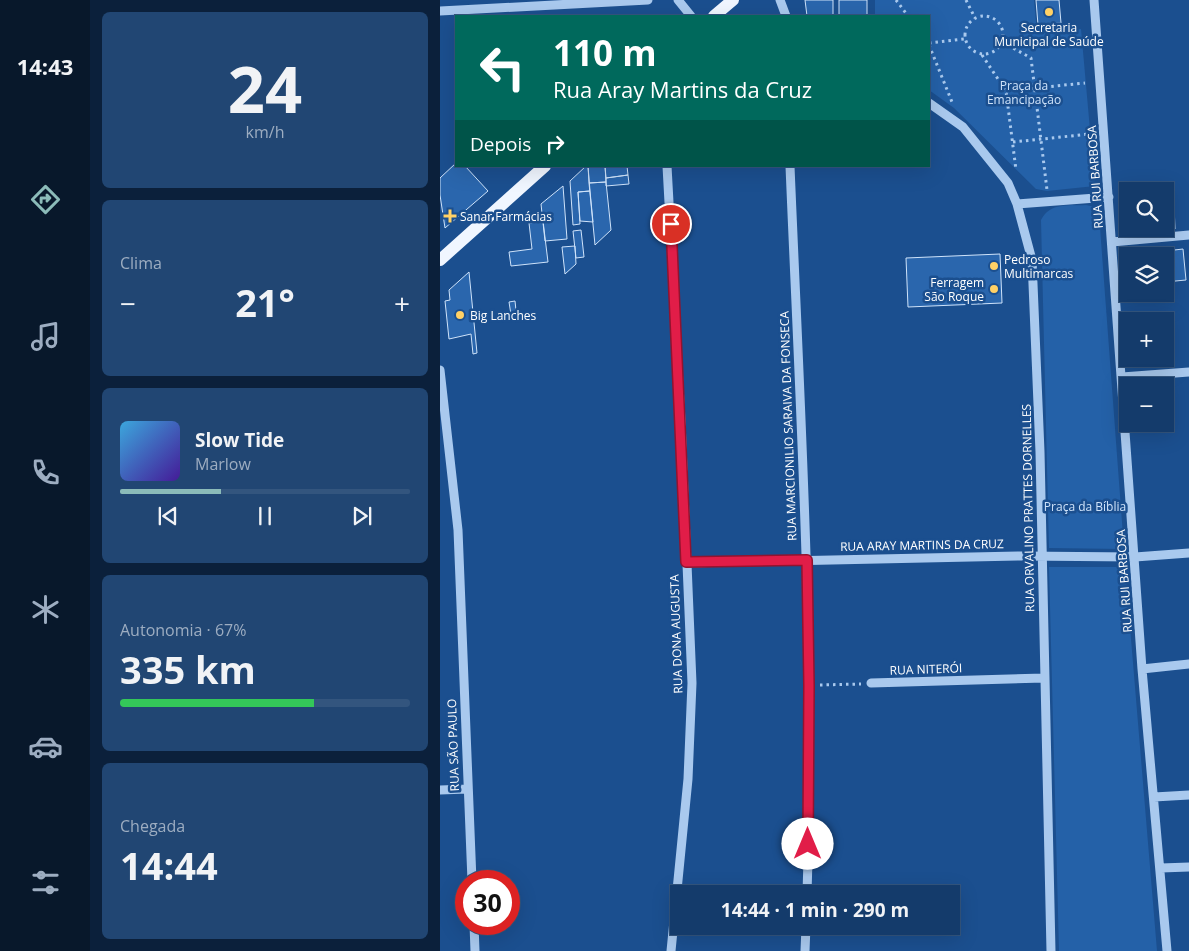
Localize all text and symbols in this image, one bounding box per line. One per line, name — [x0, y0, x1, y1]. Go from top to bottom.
marker: Secretaria Municipal de Saúde — [1043, 6, 1055, 18]
place label: Secretaria Municipal de Saúde — [994, 19, 1104, 50]
text: 110 m — [553, 29, 657, 76]
icon: left — [470, 35, 535, 100]
text: 24 — [228, 44, 302, 132]
text: 14:43 — [17, 51, 73, 81]
text: Rua Aray Martins da Cruz — [553, 74, 812, 104]
park label: Praça da Emancipação — [987, 77, 1061, 108]
text: km/h — [246, 121, 284, 143]
street label: RUA RUI BARBOSA — [1083, 124, 1107, 229]
icon: right — [541, 130, 569, 158]
text: Depois — [470, 131, 531, 157]
icon: directions — [28, 182, 63, 217]
map controls — [1119, 182, 1174, 432]
button: search — [1119, 182, 1174, 237]
pin — [650, 203, 692, 245]
place label: Sanar Farmácias — [460, 208, 552, 225]
marker: Sanar Farmácias — [444, 210, 456, 222]
icon: arrive — [657, 210, 685, 238]
button: layers — [1119, 247, 1174, 302]
place label: Pedroso Multimarcas — [1004, 251, 1074, 282]
text: Clima — [120, 252, 162, 274]
marker: Pedroso Multimarcas — [988, 260, 1000, 272]
place label: Ferragem São Roque — [924, 274, 984, 305]
text: 21° — [235, 276, 295, 328]
marker: Ferragem São Roque — [988, 283, 1000, 295]
text: − — [120, 284, 136, 322]
text: + — [394, 284, 410, 322]
place label: Big Lanches — [470, 307, 537, 324]
marker: Big Lanches — [454, 309, 466, 321]
street label: RUA MARCIONILIO SARAIVA DA FONSECA — [775, 310, 801, 541]
button: + — [1119, 312, 1174, 367]
icon: music — [28, 319, 63, 354]
button: − — [1119, 377, 1174, 432]
street label: RUA ORVALINO PRATTES DORNELLES — [1018, 404, 1038, 612]
text: Slow Tide — [195, 427, 284, 453]
text: Marlow — [195, 453, 251, 475]
icon: phone — [28, 455, 63, 490]
park label: Praça da Bíblia — [1044, 498, 1126, 515]
icon: previous — [154, 502, 182, 530]
icon: pause — [251, 502, 279, 530]
icon: next — [348, 502, 376, 530]
street label: RUA RUI BARBOSA — [1112, 528, 1136, 633]
street label: RUA ARAY MARTINS DA CRUZ — [840, 535, 1004, 555]
street label: RUA DONA AUGUSTA — [665, 574, 687, 694]
icon: climate — [28, 592, 63, 627]
text: Autonomia · 67% — [120, 619, 246, 641]
text: 335 km — [120, 643, 256, 695]
street label: RUA NITERÓI — [889, 659, 963, 679]
street label: RUA SÃO PAULO — [443, 698, 463, 792]
icon: car — [28, 729, 63, 764]
text: Chegada — [120, 815, 185, 837]
position arrow — [781, 817, 833, 869]
text: 14:44 — [120, 839, 218, 891]
icon: filters — [28, 865, 63, 900]
speed limit sign: 30 — [455, 870, 520, 935]
text: 14:44 · 1 min · 290 m — [721, 897, 909, 923]

